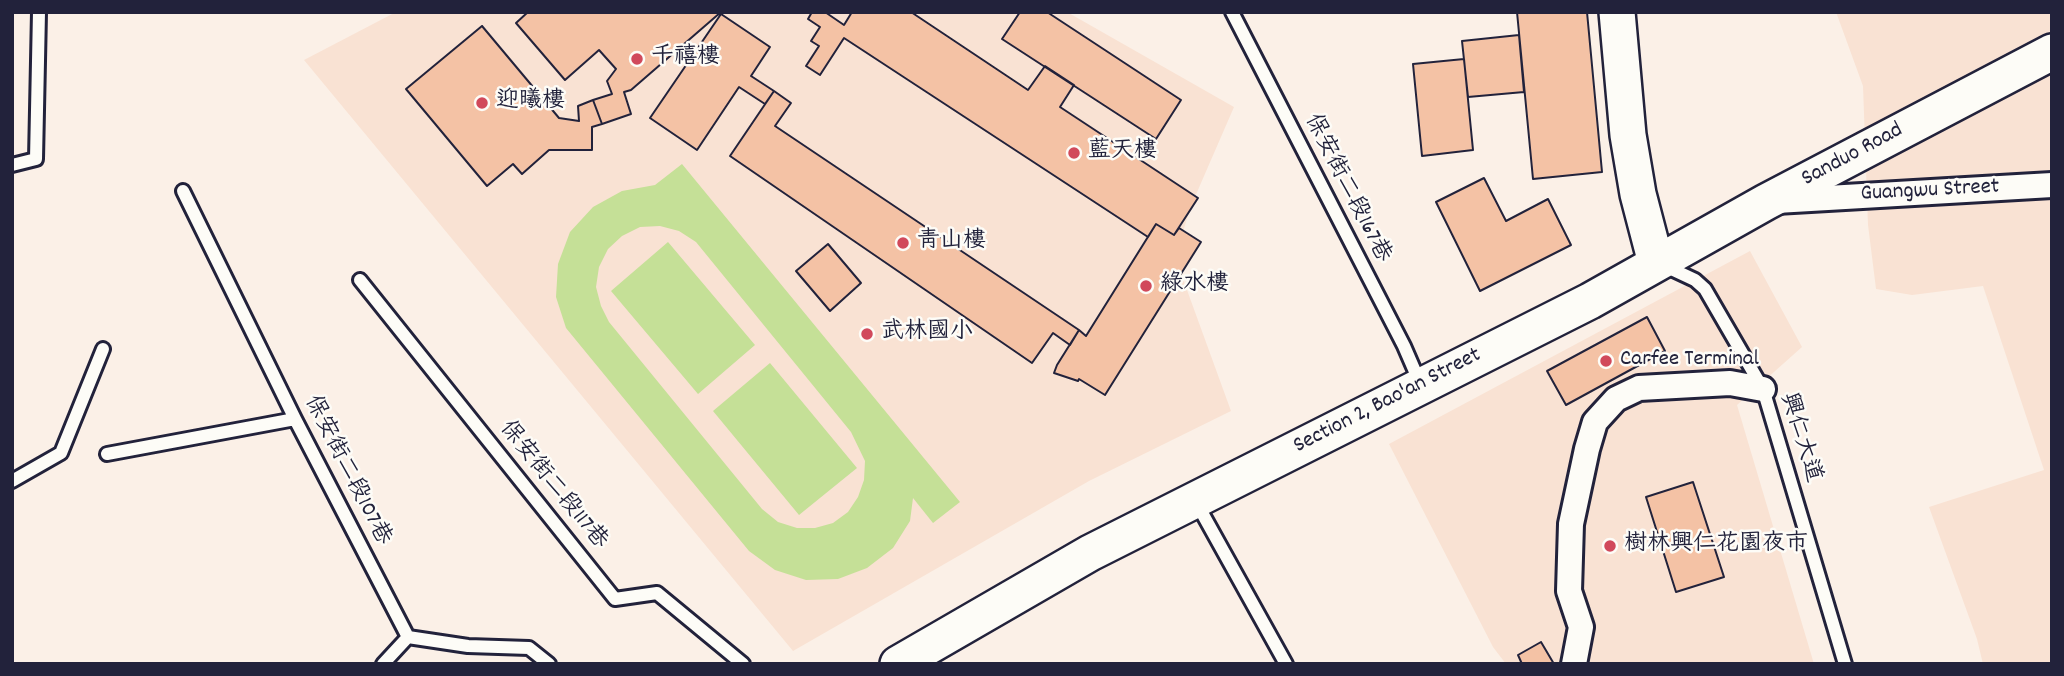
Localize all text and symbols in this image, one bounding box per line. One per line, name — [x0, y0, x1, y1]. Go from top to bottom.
place label: 千禧樓 — [651, 45, 720, 73]
marker: 千禧樓 — [629, 51, 645, 67]
place label: 迎曦樓 — [496, 89, 565, 117]
marker: 迎曦樓 — [474, 95, 490, 111]
street label: 保安街二段167巷 — [1297, 110, 1395, 268]
street label: Sanduo Road — [1798, 118, 1908, 194]
place label: 藍天樓 — [1088, 139, 1157, 167]
marker: 藍天樓 — [1066, 145, 1082, 161]
street label: Guangwu Street — [1860, 175, 2000, 209]
place label: 青山樓 — [917, 229, 986, 257]
marker: 青山樓 — [895, 235, 911, 251]
place label: 綠水樓 — [1160, 272, 1229, 300]
marker: 綠水樓 — [1138, 278, 1154, 294]
place label: 武林國小 — [881, 320, 973, 348]
marker: 武林國小 — [859, 326, 875, 342]
street label: Section 2, Bao'an Street — [1289, 343, 1487, 461]
place label: Carfee Terminal — [1620, 347, 1759, 375]
marker: Carfee Terminal — [1598, 353, 1614, 369]
street label: 興仁大道 — [1772, 390, 1826, 486]
street label: 保安街二段107巷 — [296, 392, 396, 550]
street label: 保安街二段117巷 — [492, 416, 612, 556]
place label: 樹林興仁花園夜市 — [1624, 532, 1808, 560]
marker: 樹林興仁花園夜市 — [1602, 538, 1618, 554]

